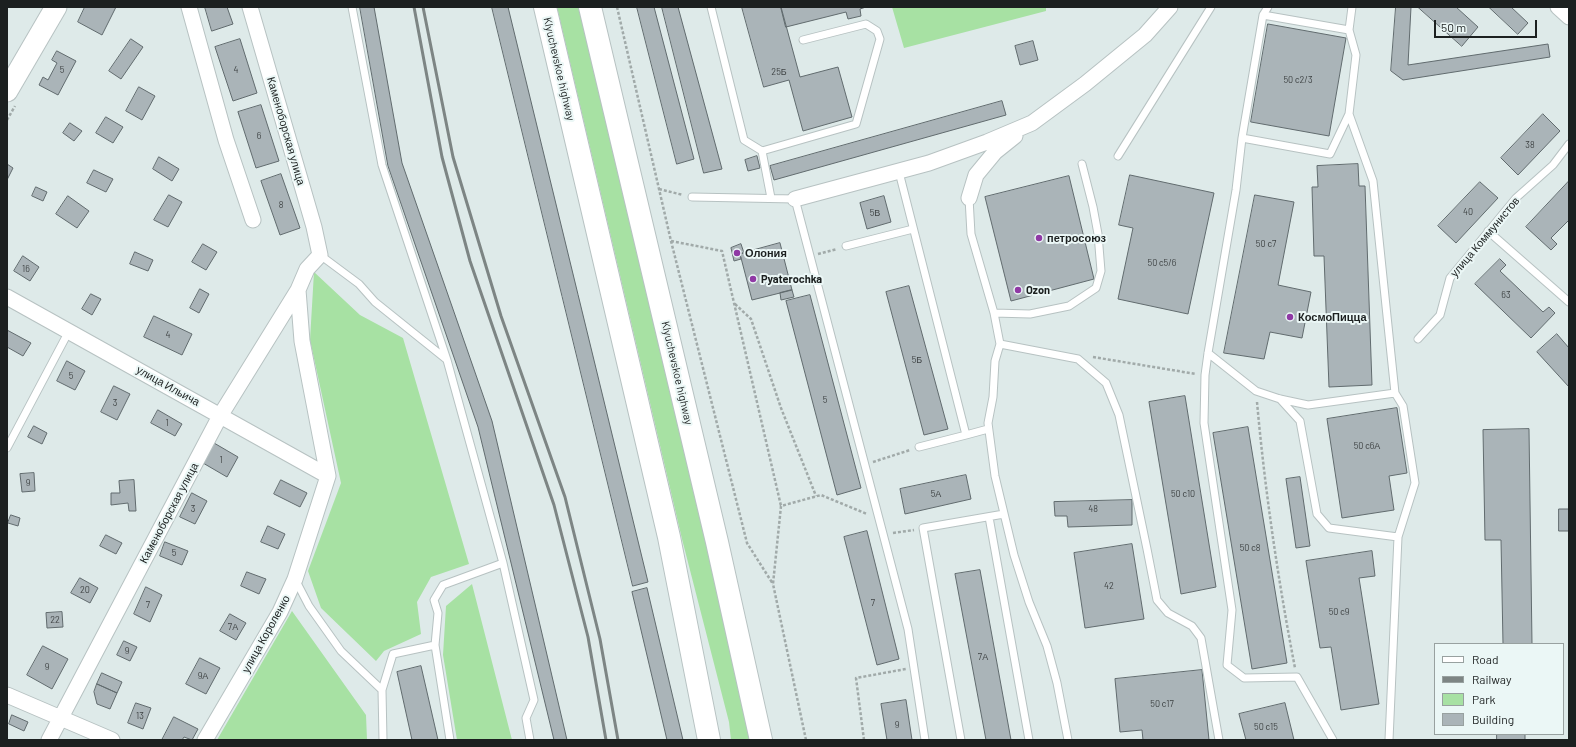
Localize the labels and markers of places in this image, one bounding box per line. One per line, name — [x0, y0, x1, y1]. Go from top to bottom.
place label: петросоюз — [1047, 231, 1106, 245]
marker: петросоюз — [1034, 233, 1044, 243]
place label: Олония — [745, 246, 787, 260]
marker: Олония — [732, 248, 742, 258]
place label: Pyaterochka — [761, 272, 822, 286]
marker: Pyaterochka — [748, 274, 758, 284]
place label: Ozon — [1026, 283, 1050, 297]
marker: Ozon — [1013, 285, 1023, 295]
place label: КосмоПицца — [1298, 310, 1367, 324]
marker: КосмоПицца — [1285, 312, 1295, 322]

